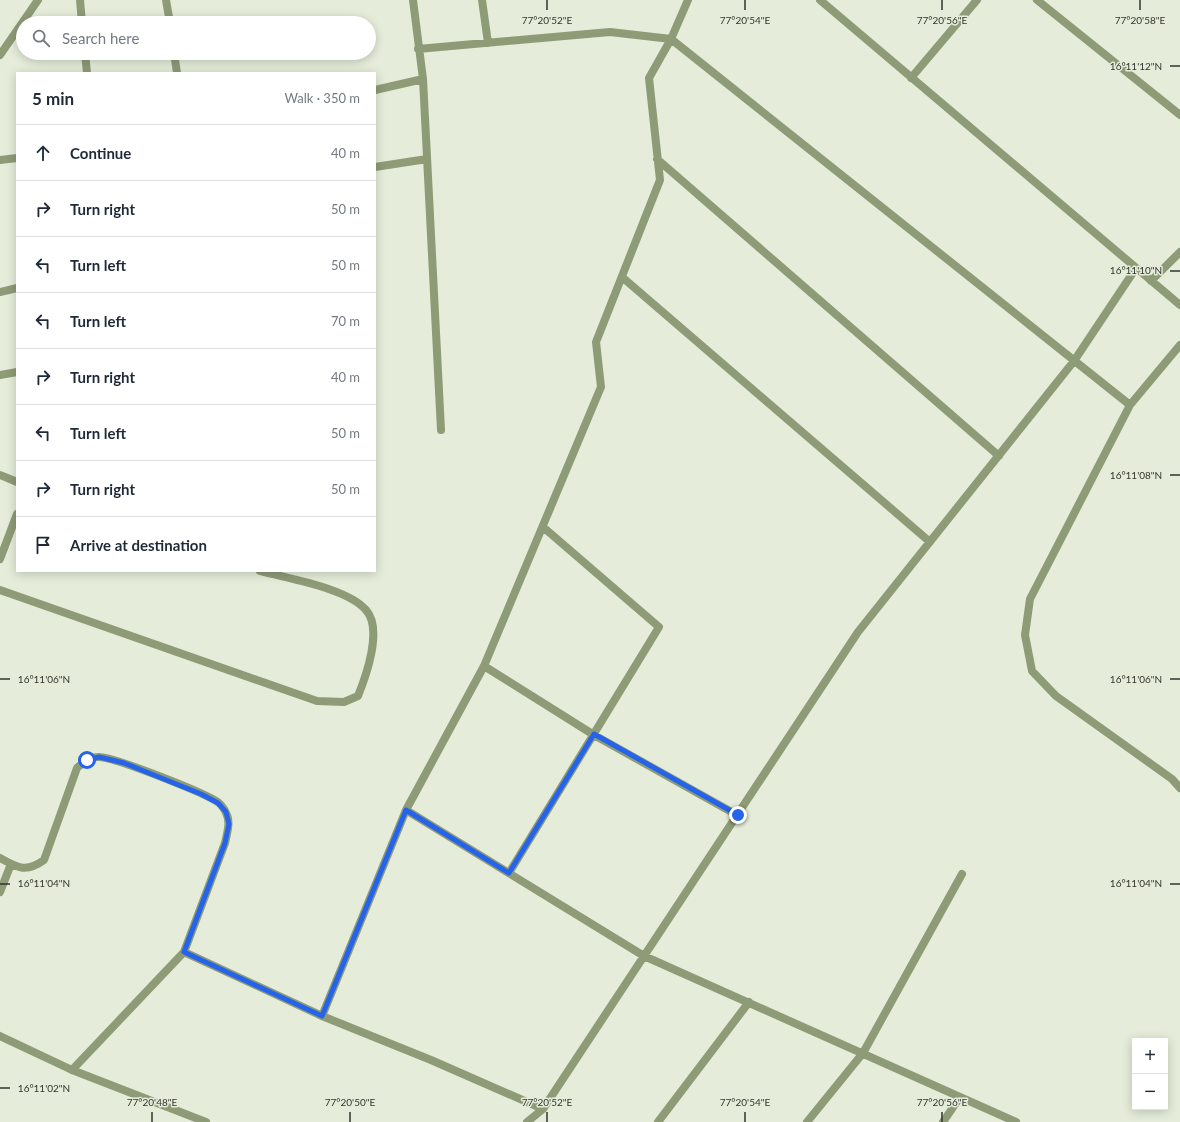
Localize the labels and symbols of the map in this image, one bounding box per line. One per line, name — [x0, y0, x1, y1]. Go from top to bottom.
text: 77°20'52"E — [522, 14, 572, 26]
text: 77°20'54"E — [720, 14, 770, 26]
text: 77°20'56"E — [917, 14, 967, 26]
text: 77°20'58"E — [1115, 14, 1165, 26]
text: 16°11'12"N — [1110, 60, 1162, 72]
text: 16°11'10"N — [1110, 264, 1162, 276]
text: 16°11'08"N — [1110, 469, 1162, 481]
text: 16°11'06"N — [18, 673, 70, 685]
text: 16°11'06"N — [1110, 673, 1162, 685]
route start — [78, 751, 96, 769]
route end — [729, 806, 747, 824]
text: 16°11'04"N — [18, 877, 70, 889]
text: 16°11'04"N — [1110, 877, 1162, 889]
text: 16°11'02"N — [18, 1082, 70, 1094]
text: 77°20'48"E — [127, 1096, 177, 1108]
text: 77°20'50"E — [325, 1096, 375, 1108]
text: 77°20'52"E — [522, 1096, 572, 1108]
text: 77°20'54"E — [720, 1096, 770, 1108]
text: 77°20'56"E — [917, 1096, 967, 1108]

